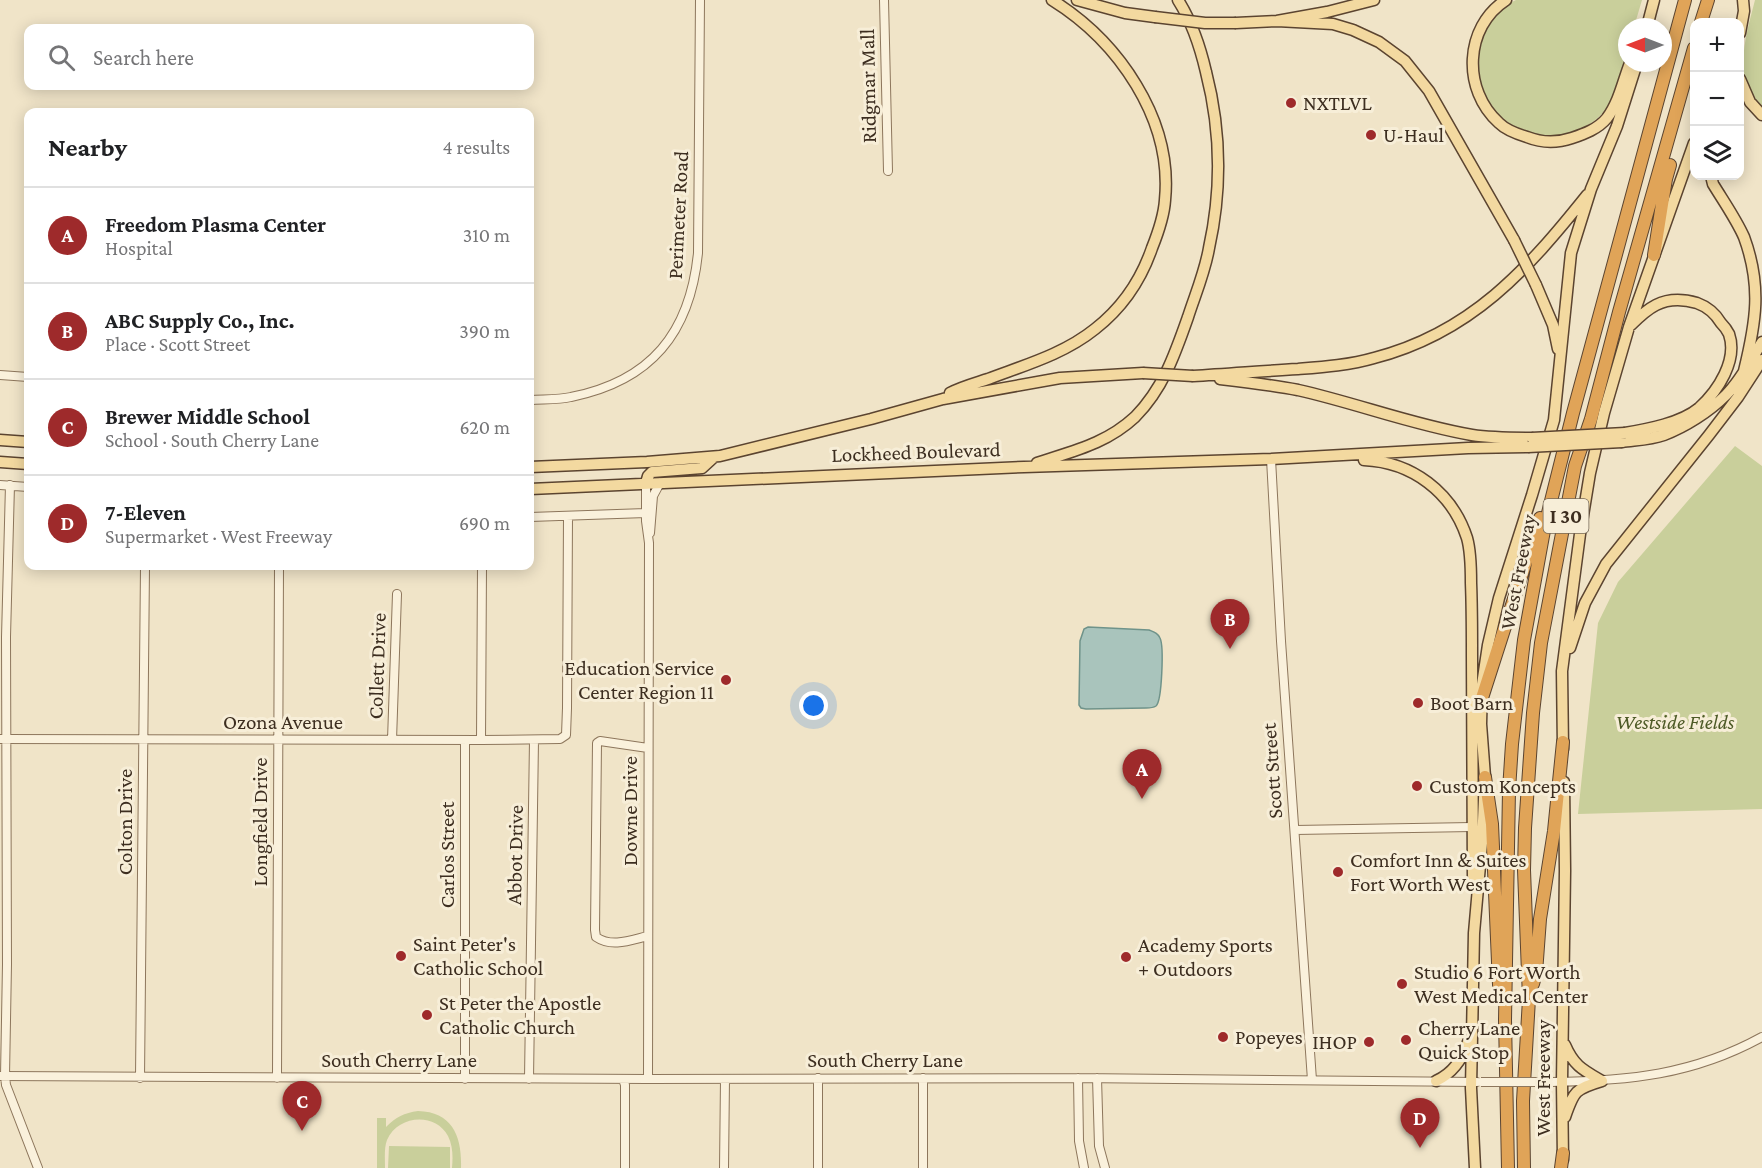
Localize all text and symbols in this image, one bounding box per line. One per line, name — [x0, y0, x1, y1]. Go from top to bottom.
north arrow — [1618, 18, 1672, 72]
map controls — [1690, 18, 1744, 180]
button: + — [1690, 18, 1744, 72]
search box — [24, 24, 534, 90]
street label: Ridgmar Mall — [855, 29, 881, 143]
icon: search — [45, 41, 78, 74]
text: Search here — [93, 45, 194, 70]
button: − — [1690, 72, 1744, 126]
place label: NXTLVL — [1303, 91, 1372, 115]
marker: NXTLVL — [1284, 96, 1298, 110]
place label: U-Haul — [1383, 123, 1444, 147]
button: layers — [1690, 126, 1744, 180]
marker: U-Haul — [1364, 128, 1378, 142]
text: Nearby — [48, 133, 127, 162]
text: 4 results — [443, 136, 510, 158]
street label: Perimeter Road — [663, 150, 693, 280]
text: Freedom Plasma Center — [105, 212, 326, 237]
text: A — [62, 224, 73, 246]
text: 310 m — [463, 224, 510, 246]
text: Hospital — [105, 237, 173, 259]
text: ABC Supply Co., Inc. — [105, 308, 295, 333]
text: B — [62, 320, 73, 342]
text: 390 m — [459, 320, 510, 342]
text: Place · Scott Street — [105, 333, 250, 355]
text: Brewer Middle School — [105, 404, 310, 429]
text: C — [61, 416, 74, 438]
text: 620 m — [460, 416, 510, 438]
text: School · South Cherry Lane — [105, 429, 319, 451]
street label: Lockheed Boulevard — [831, 437, 1001, 467]
road number: I 30 — [1544, 499, 1588, 533]
text: 7-Eleven — [105, 500, 186, 525]
text: D — [61, 512, 74, 534]
text: 690 m — [459, 512, 510, 534]
street label: West Freeway — [1495, 512, 1541, 632]
text: Supermarket · West Freeway — [105, 525, 332, 547]
pin: B — [1210, 600, 1250, 649]
street label: Collett Drive — [363, 612, 391, 720]
place label: Education Service Center Region 11 — [564, 656, 714, 704]
marker: Education Service Center Region 11 — [719, 673, 733, 687]
your location — [799, 691, 828, 720]
place label: Boot Barn — [1430, 691, 1513, 715]
marker: Boot Barn — [1411, 696, 1425, 710]
street label: Ozona Avenue — [223, 710, 343, 734]
park label: Westside Fields — [1616, 710, 1735, 734]
street label: Scott Street — [1257, 721, 1287, 820]
pin: A — [1122, 750, 1162, 799]
street label: Downe Drive — [618, 756, 642, 866]
street label: Longfield Drive — [248, 758, 272, 886]
street label: Colton Drive — [113, 769, 137, 875]
place label: Custom Koncepts — [1429, 774, 1576, 798]
marker: Custom Koncepts — [1410, 779, 1424, 793]
street label: Carlos Street — [435, 801, 459, 908]
street label: Abbot Drive — [502, 805, 528, 905]
place label: Comfort Inn & Suites Fort Worth West — [1350, 848, 1527, 896]
marker: Comfort Inn & Suites Fort Worth West — [1331, 865, 1345, 879]
place label: Saint Peter's Catholic School — [413, 932, 543, 980]
place label: Academy Sports + Outdoors — [1138, 933, 1273, 981]
marker: Saint Peter's Catholic School — [394, 949, 408, 963]
marker: Academy Sports + Outdoors — [1119, 950, 1133, 964]
place label: Studio 6 Fort Worth West Medical Center — [1414, 960, 1589, 1008]
marker: Studio 6 Fort Worth West Medical Center — [1395, 977, 1409, 991]
place label: St Peter the Apostle Catholic Church — [439, 991, 601, 1039]
marker: St Peter the Apostle Catholic Church — [420, 1008, 434, 1022]
place label: Cherry Lane Quick Stop — [1418, 1016, 1520, 1064]
street label: West Freeway — [1531, 1019, 1555, 1137]
place label: Popeyes — [1235, 1025, 1303, 1049]
marker: Popeyes — [1216, 1030, 1230, 1044]
place label: IHOP — [1312, 1030, 1357, 1054]
marker: Cherry Lane Quick Stop — [1399, 1033, 1413, 1047]
marker: IHOP — [1362, 1035, 1376, 1049]
street label: South Cherry Lane — [321, 1048, 477, 1072]
street label: South Cherry Lane — [807, 1048, 963, 1072]
pin: C — [282, 1082, 322, 1131]
pin: D — [1400, 1098, 1440, 1148]

